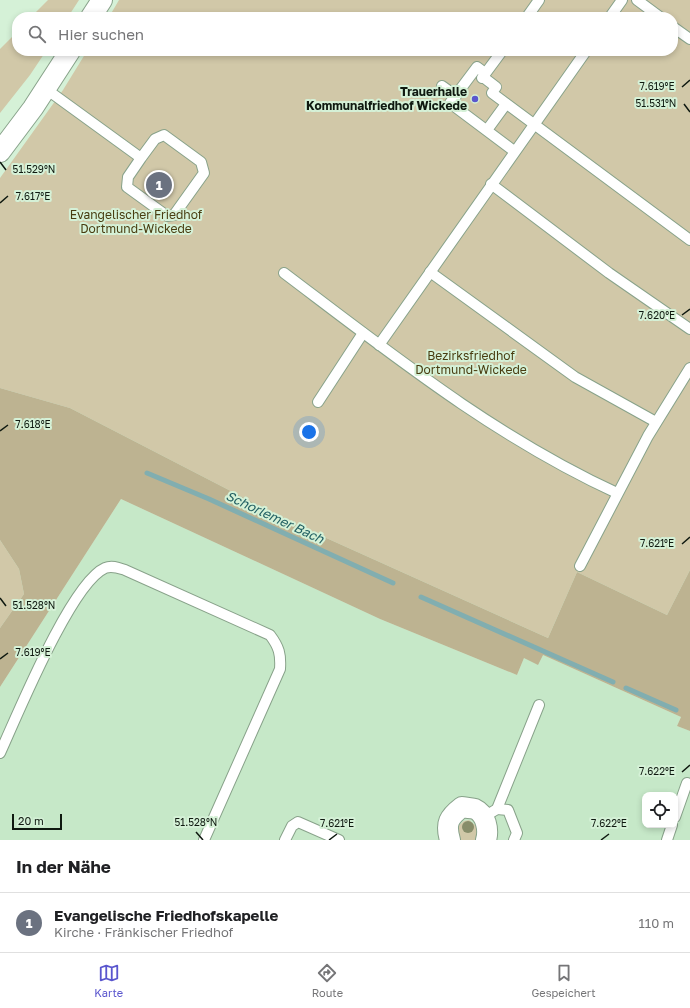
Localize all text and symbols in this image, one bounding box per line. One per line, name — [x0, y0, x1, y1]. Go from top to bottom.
search box — [12, 12, 678, 56]
icon: search — [26, 23, 48, 45]
text: Hier suchen — [58, 25, 144, 43]
text: 7.619°E — [639, 80, 675, 92]
place label: Trauerhalle Kommunalfriedhof Wickede — [306, 84, 467, 113]
marker: Trauerhalle Kommunalfriedhof Wickede — [470, 94, 480, 104]
text: 51.531°N — [636, 97, 676, 109]
text: 51.529°N — [13, 163, 55, 175]
pin: 1 — [146, 170, 172, 200]
text: 7.617°E — [16, 190, 50, 202]
park label: Evangelischer Friedhof Dortmund-Wickede — [70, 207, 203, 236]
text: 7.620°E — [639, 309, 675, 321]
park label: Bezirksfriedhof Dortmund-Wickede — [415, 348, 527, 377]
text: 7.618°E — [15, 418, 51, 430]
your location — [299, 422, 319, 442]
water label: Schorlemer Bach — [223, 487, 327, 547]
text: 7.621°E — [640, 537, 674, 549]
text: 51.528°N — [13, 599, 55, 611]
text: 7.619°E — [15, 646, 51, 658]
text: 7.622°E — [639, 765, 675, 777]
map controls — [642, 792, 678, 828]
button: locate — [642, 792, 678, 828]
scale bar — [12, 812, 62, 831]
text: 20 m — [18, 814, 44, 827]
text: 51.528°N — [175, 816, 217, 828]
text: 7.621°E — [320, 817, 354, 829]
text: 7.622°E — [591, 817, 627, 829]
text: In der Nähe — [16, 856, 111, 877]
text: Evangelische Friedhofskapelle — [54, 906, 278, 924]
text: 1 — [26, 915, 32, 931]
text: 110 m — [639, 915, 674, 931]
text: Kirche · Fränkischer Friedhof — [54, 924, 233, 940]
tab: Karte — [94, 962, 123, 999]
tab: Route — [312, 962, 343, 999]
tab: Gespeichert — [532, 962, 596, 999]

